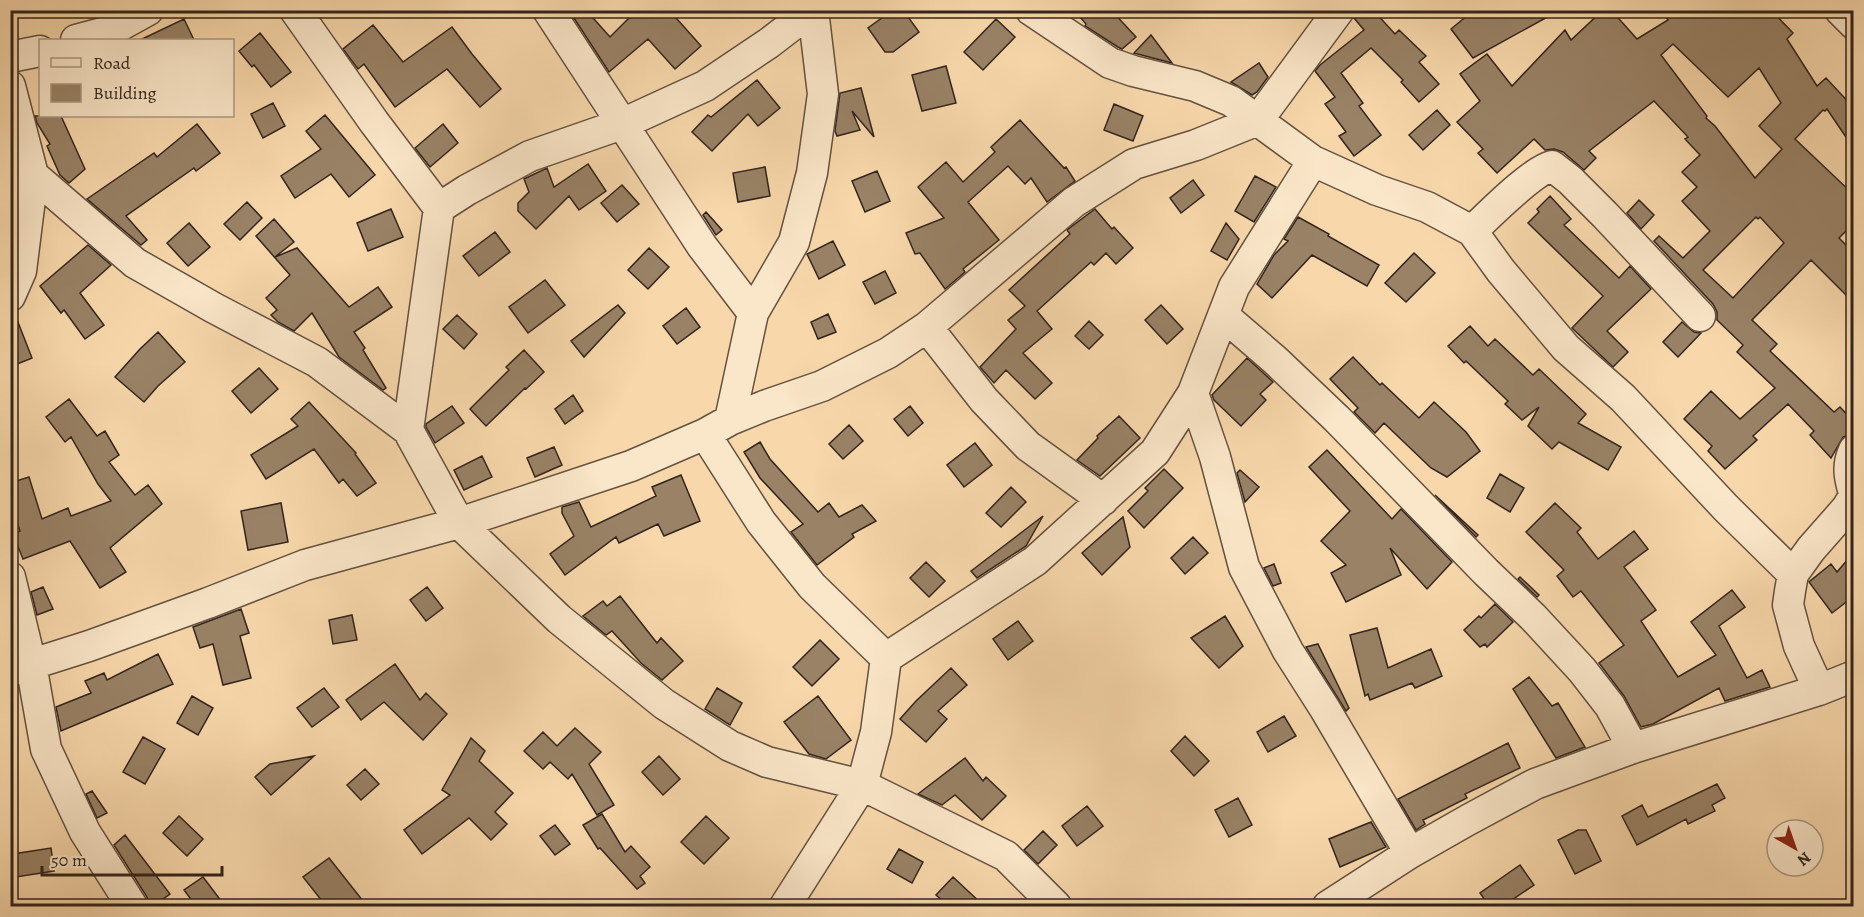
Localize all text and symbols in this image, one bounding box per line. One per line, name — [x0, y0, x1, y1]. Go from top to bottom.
legend — [39, 39, 234, 117]
text: Road — [93, 51, 131, 75]
text: Building — [93, 81, 157, 105]
north arrow — [1765, 818, 1825, 878]
scale bar — [42, 839, 222, 877]
text: N — [1792, 847, 1816, 871]
text: 50 m — [51, 848, 87, 872]

